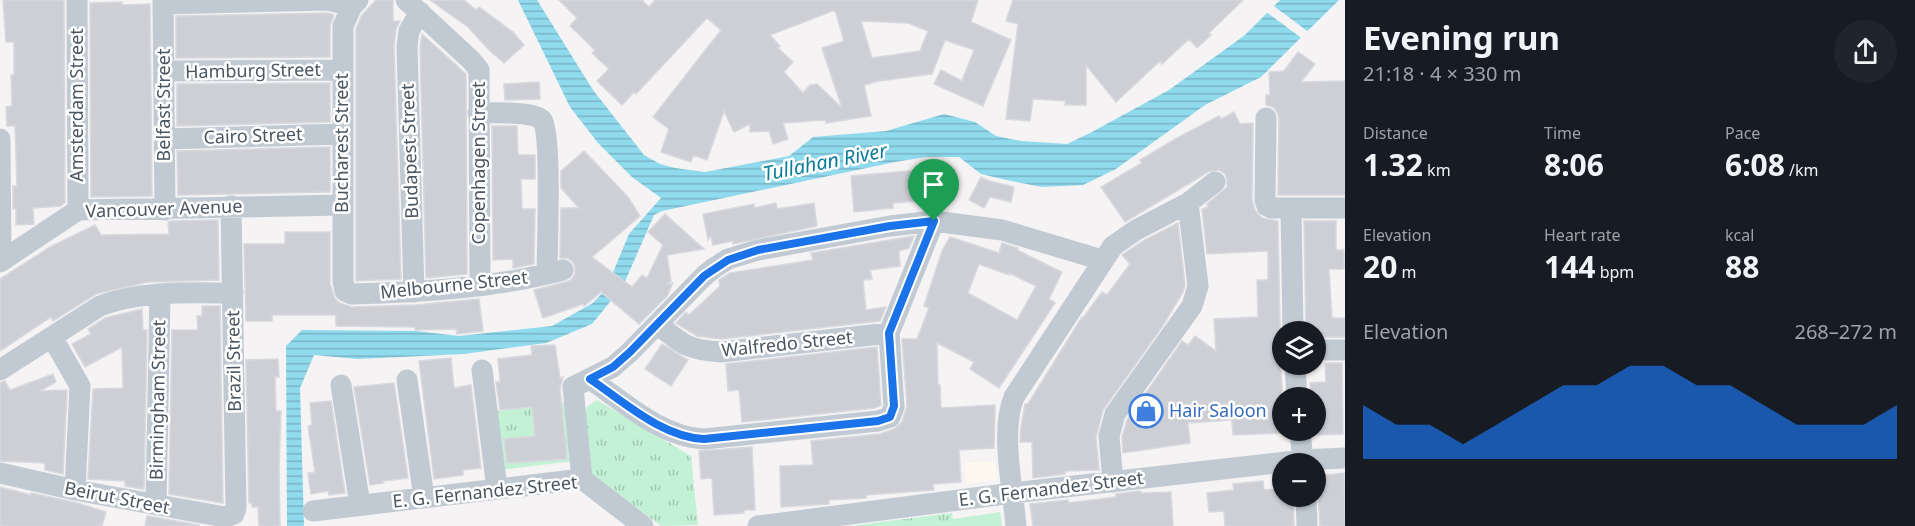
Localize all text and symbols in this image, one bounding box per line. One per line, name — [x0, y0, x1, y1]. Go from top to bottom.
text: Evening run — [1363, 15, 1560, 60]
button: share — [1834, 20, 1897, 83]
street label: Amsterdam Street — [64, 28, 88, 182]
street label: Belfast Street — [151, 48, 175, 161]
street label: Hamburg Street — [185, 57, 322, 83]
text: 21:18 · 4 × 330 m — [1363, 60, 1521, 87]
street label: Bucharest Street — [329, 73, 353, 213]
street label: Copenhagen Street — [466, 81, 490, 245]
street label: Budapest Street — [395, 83, 423, 219]
street label: Cairo Street — [203, 121, 303, 149]
text: Distance — [1363, 122, 1428, 144]
text: Time — [1544, 122, 1581, 144]
text: Pace — [1725, 122, 1760, 144]
water label: Tullahan River — [761, 136, 890, 187]
text: 1.32 — [1363, 144, 1423, 185]
text: 8:06 — [1544, 144, 1604, 185]
text: 6:08 — [1725, 144, 1785, 185]
pin — [908, 159, 959, 221]
text: km — [1423, 159, 1451, 181]
text: /km — [1785, 159, 1819, 181]
icon: arrive — [917, 168, 950, 201]
street label: Vancouver Avenue — [85, 193, 243, 223]
text: Elevation — [1363, 224, 1431, 246]
text: Heart rate — [1544, 224, 1620, 246]
text: kcal — [1725, 224, 1754, 246]
text: 20 — [1363, 246, 1397, 287]
text: 144 — [1544, 246, 1595, 287]
text: 88 — [1725, 246, 1759, 287]
text: m — [1397, 261, 1416, 283]
text: bpm — [1595, 261, 1634, 283]
street label: Melbourne Street — [379, 264, 529, 304]
street label: Brazil Street — [220, 310, 246, 412]
text: Elevation — [1363, 318, 1448, 345]
text: 268–272 m — [1794, 318, 1897, 345]
street label: Birmingham Street — [144, 319, 170, 480]
map controls — [1272, 321, 1326, 507]
button: layers — [1272, 321, 1326, 375]
street label: Walfredo Street — [720, 324, 854, 362]
button: + — [1272, 387, 1326, 441]
shop icon: Hair Saloon — [1128, 393, 1164, 429]
place label: Hair Saloon — [1169, 398, 1267, 422]
button: − — [1272, 453, 1326, 507]
street label: E. G. Fernandez Street — [957, 465, 1145, 511]
street label: E. G. Fernandez Street — [391, 469, 579, 513]
street label: Beirut Street — [63, 475, 172, 519]

